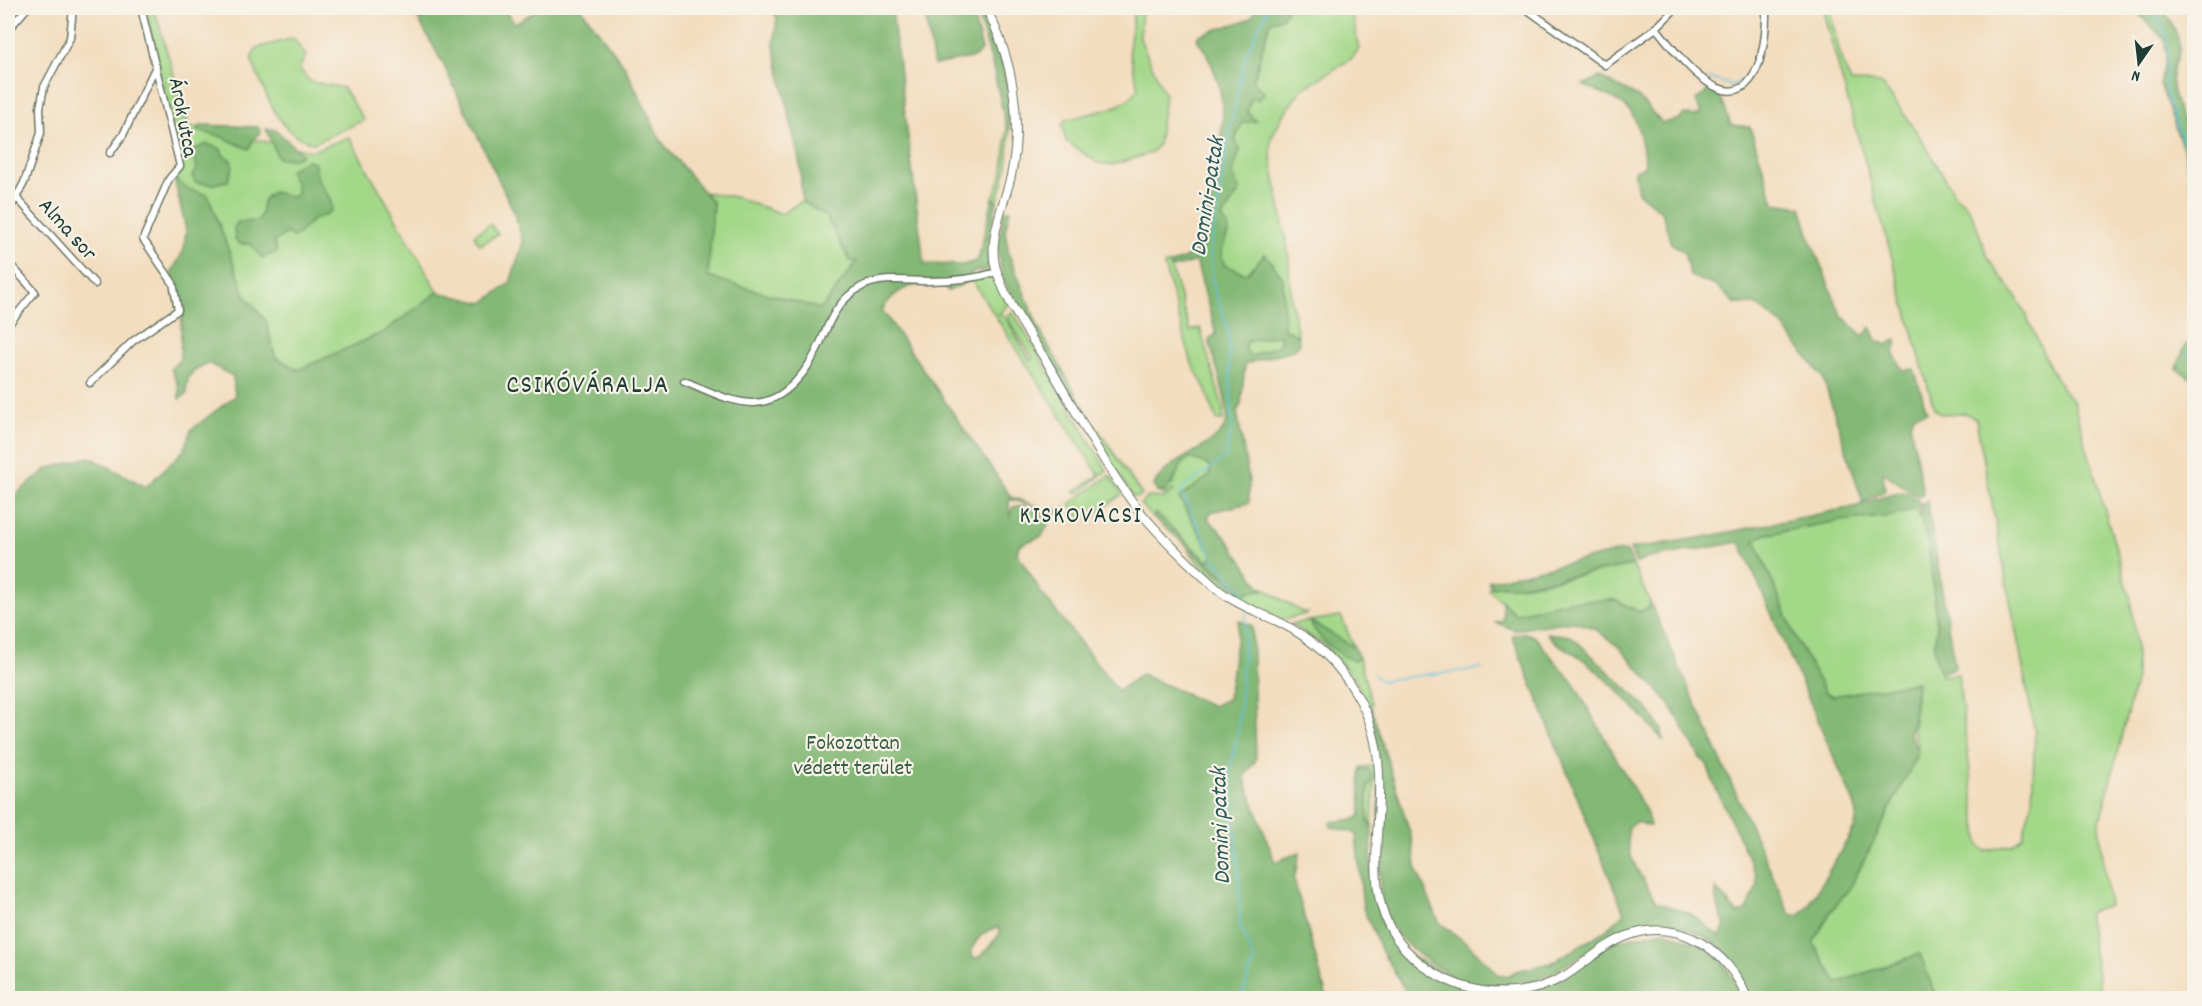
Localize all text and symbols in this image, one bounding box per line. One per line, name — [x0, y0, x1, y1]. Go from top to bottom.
north arrow — [2109, 33, 2169, 93]
text: N — [2129, 63, 2143, 87]
street label: Árok utca — [159, 75, 205, 161]
water label: Domini-patak — [1183, 132, 1235, 258]
street label: Alma sor — [30, 192, 104, 269]
district label: CSIKÓVÁRALJA — [506, 368, 670, 405]
district label: KISKOVÁCSI — [1020, 500, 1142, 534]
park label: Fokozottan védett terület — [794, 729, 912, 785]
water label: Domini patak — [1203, 765, 1241, 885]

